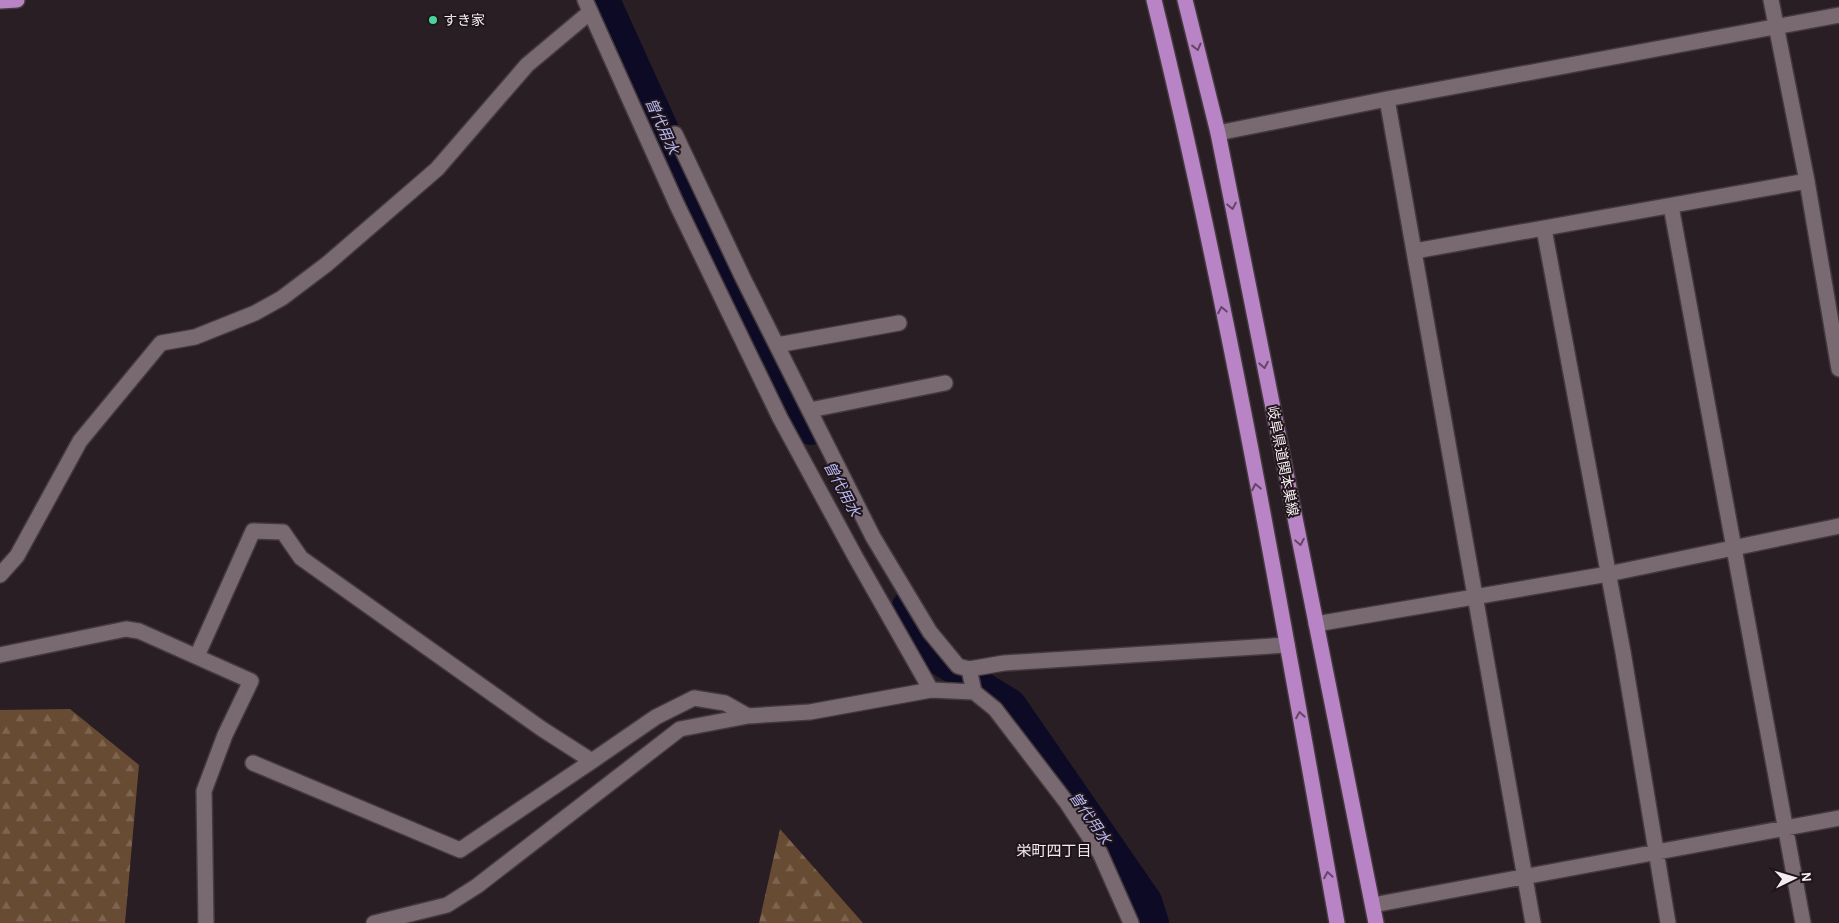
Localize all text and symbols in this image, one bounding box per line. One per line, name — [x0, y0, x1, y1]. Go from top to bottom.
place label: すき家 — [443, 13, 485, 28]
marker: すき家 — [427, 14, 439, 26]
one-way arrow — [1191, 43, 1202, 52]
water label: 曽代用水 — [642, 95, 682, 158]
one-way arrow — [1226, 202, 1237, 210]
one-way arrow — [1217, 305, 1228, 314]
one-way arrow — [1258, 361, 1269, 370]
street label: 岐阜県道関本巣線 — [1264, 405, 1301, 517]
water label: 曽代用水 — [821, 459, 864, 521]
one-way arrow — [1252, 482, 1262, 491]
one-way arrow — [1294, 537, 1304, 546]
one-way arrow — [1295, 711, 1305, 719]
water label: 曽代用水 — [1066, 789, 1115, 849]
district label: 栄町四丁目 — [1016, 843, 1092, 859]
north arrow — [1769, 853, 1819, 903]
one-way arrow — [1323, 871, 1334, 879]
text: N — [1799, 871, 1813, 882]

